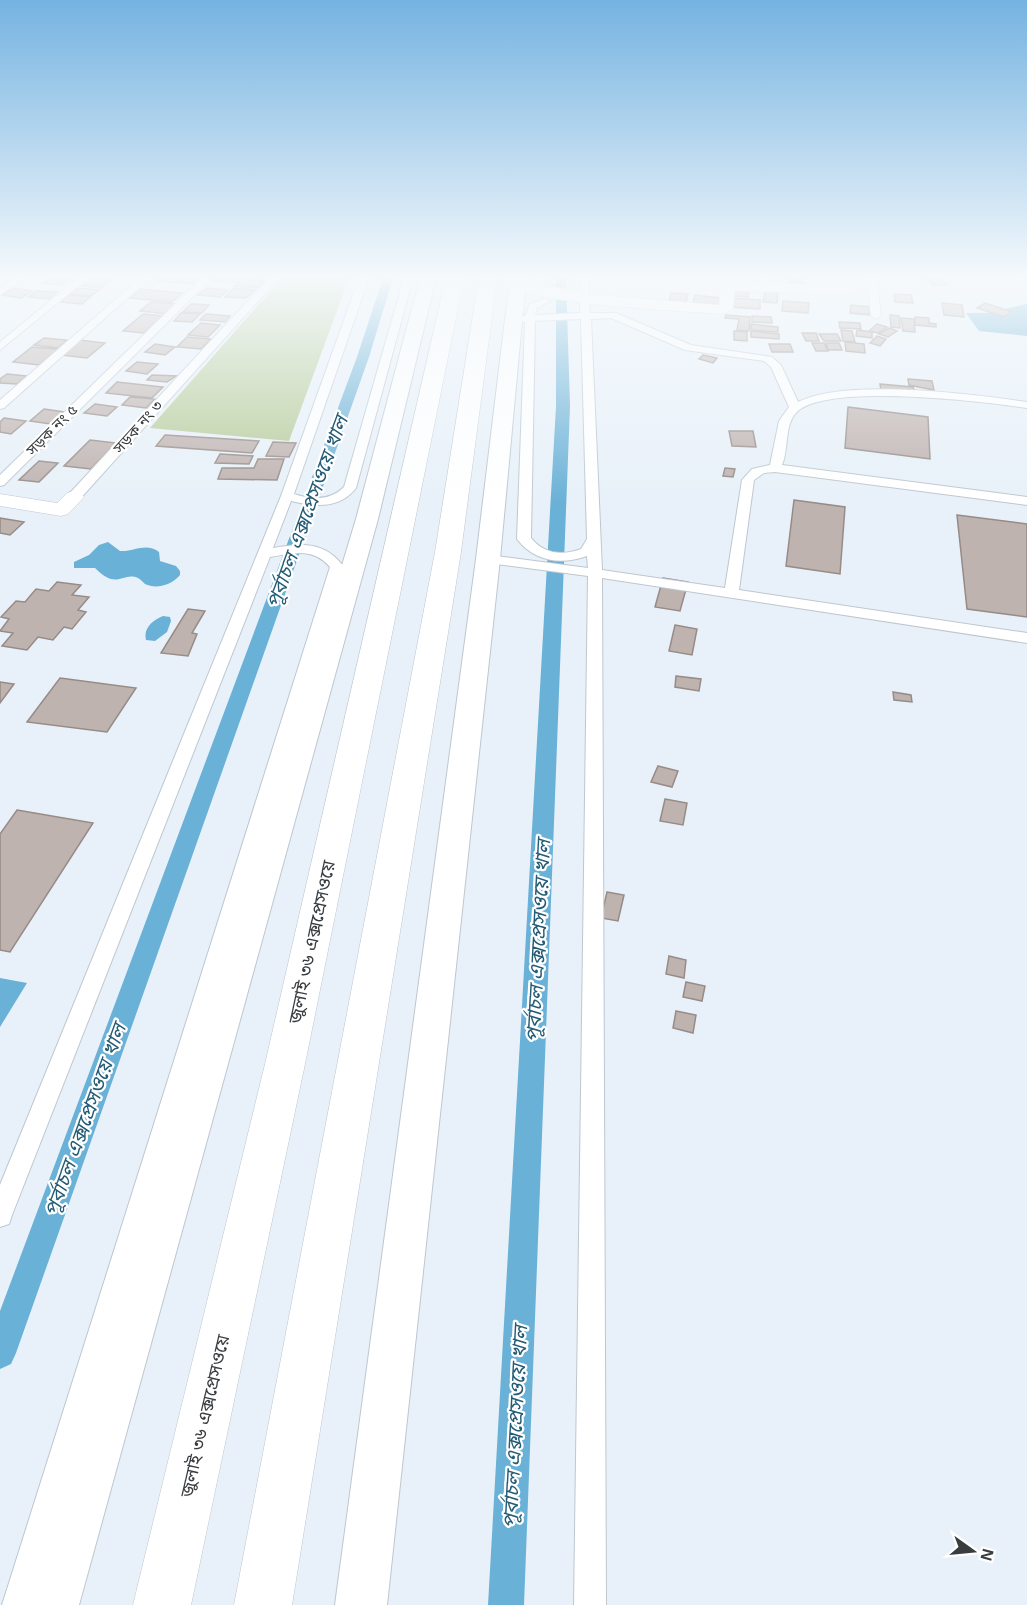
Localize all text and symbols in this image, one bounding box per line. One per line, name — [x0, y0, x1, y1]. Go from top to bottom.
street label: সড়ক নং ৩ — [109, 397, 166, 457]
street label: সড়ক নং ৫ — [22, 401, 81, 459]
water label: পূর্বাচল এক্সপ্রেসওয়ে খাল — [261, 409, 354, 612]
water label: পূর্বাচল এক্সপ্রেসওয়ে খাল — [521, 836, 555, 1043]
street label: জুলাই ৩৬ এক্সপ্রেসওয়ে — [285, 858, 339, 1026]
water label: পূর্বাচল এক্সপ্রেসওয়ে খাল — [39, 1017, 132, 1220]
water label: পূর্বাচল এক্সপ্রেসওয়ে খাল — [498, 1322, 532, 1529]
street label: জুলাই ৩৬ এক্সপ্রেসওয়ে — [176, 1332, 234, 1500]
north arrow — [943, 1521, 1003, 1581]
text: N — [977, 1547, 997, 1563]

